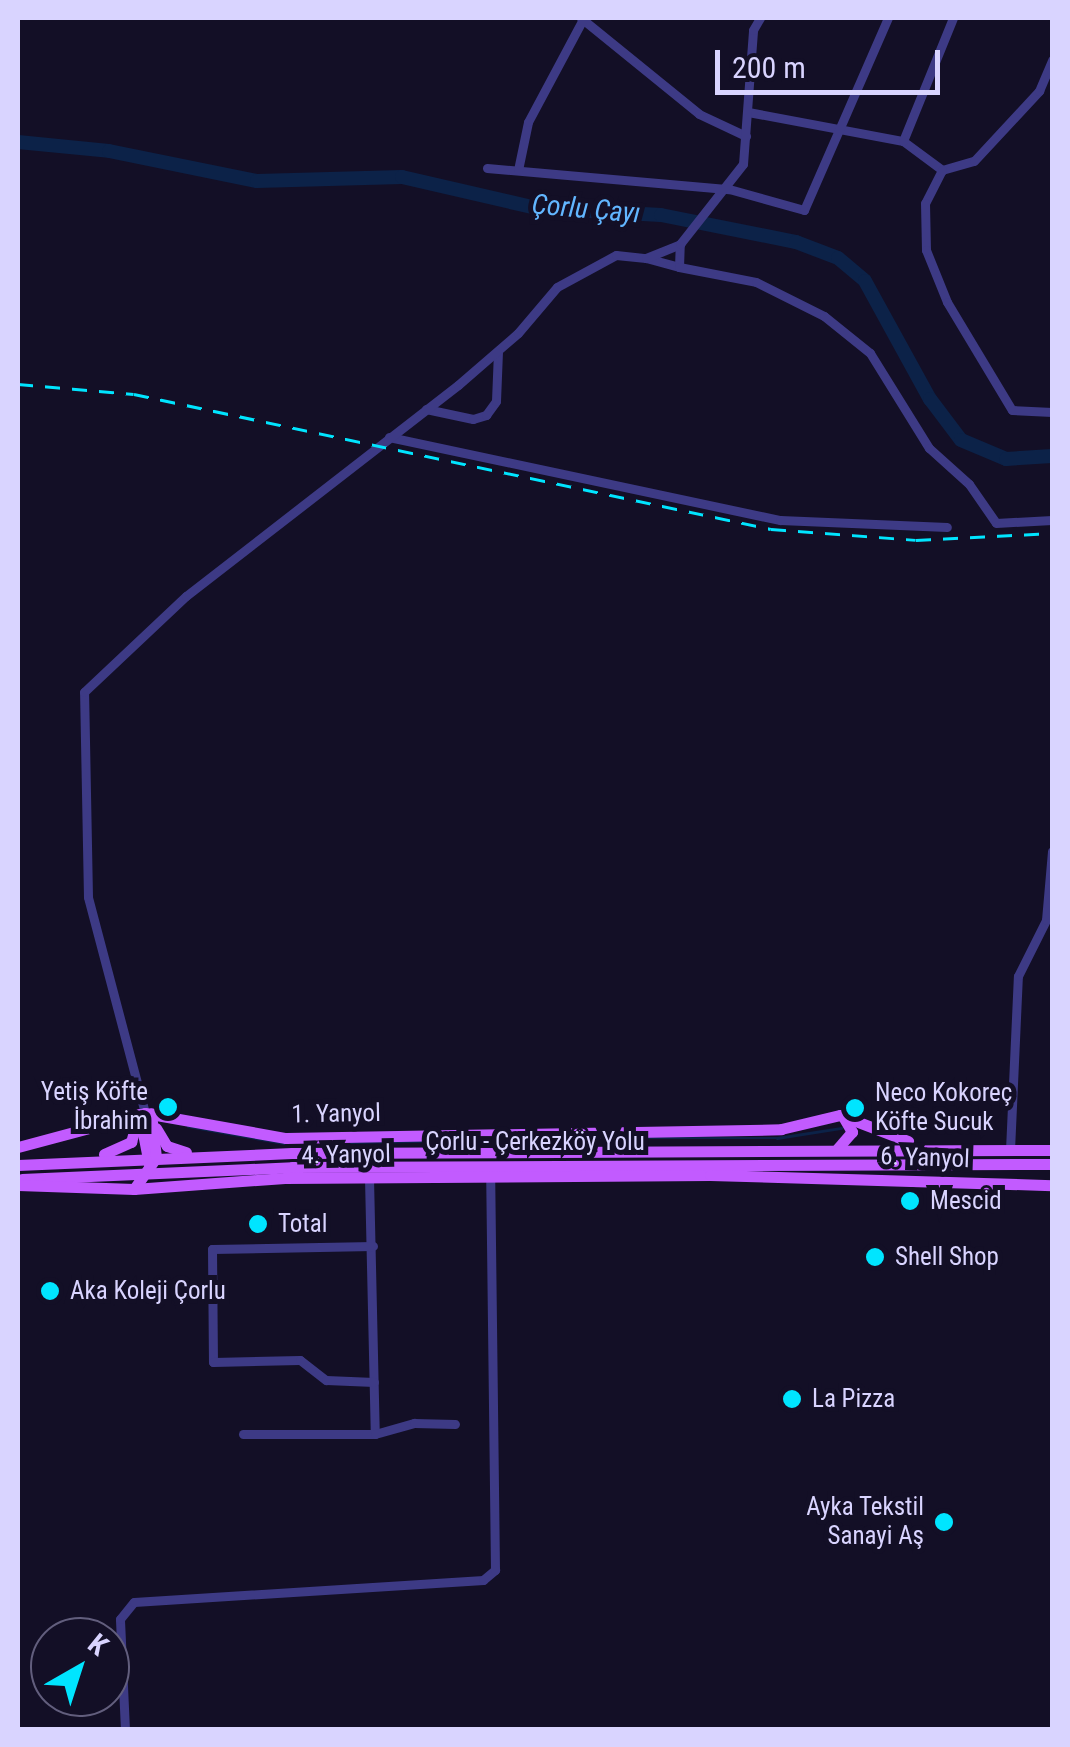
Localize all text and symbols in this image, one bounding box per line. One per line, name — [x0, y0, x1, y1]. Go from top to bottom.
scale bar — [720, 30, 945, 92]
text: 200 m — [732, 50, 806, 85]
water label: Çorlu Çayı — [530, 188, 642, 230]
place label: Yetiş Köfte İbrahim — [41, 1078, 148, 1137]
place label: Neco Kokoreç Köfte Sucuk — [875, 1079, 1012, 1138]
marker: Yetiş Köfte İbrahim — [157, 1096, 179, 1118]
marker: Neco Kokoreç Köfte Sucuk — [844, 1097, 866, 1119]
street label: 1. Yanyol — [291, 1098, 381, 1130]
street label: Çorlu - Çerkezköy Yolu — [425, 1127, 645, 1157]
street label: 4. Yanyol — [301, 1139, 391, 1171]
street label: 6. Yanyol — [880, 1141, 970, 1175]
place label: Mescid — [930, 1186, 1002, 1216]
marker: Mescid — [899, 1190, 921, 1212]
place label: Total — [278, 1209, 327, 1239]
marker: Total — [247, 1213, 269, 1235]
place label: Shell Shop — [895, 1242, 999, 1272]
marker: Shell Shop — [864, 1246, 886, 1268]
place label: Aka Koleji Çorlu — [70, 1276, 226, 1306]
marker: Aka Koleji Çorlu — [39, 1280, 61, 1302]
place label: La Pizza — [812, 1384, 895, 1414]
marker: La Pizza — [781, 1388, 803, 1410]
place label: Ayka Tekstil Sanayi Aş — [806, 1493, 924, 1552]
marker: Ayka Tekstil Sanayi Aş — [933, 1511, 955, 1533]
north arrow — [30, 1617, 130, 1717]
text: K — [82, 1627, 114, 1663]

